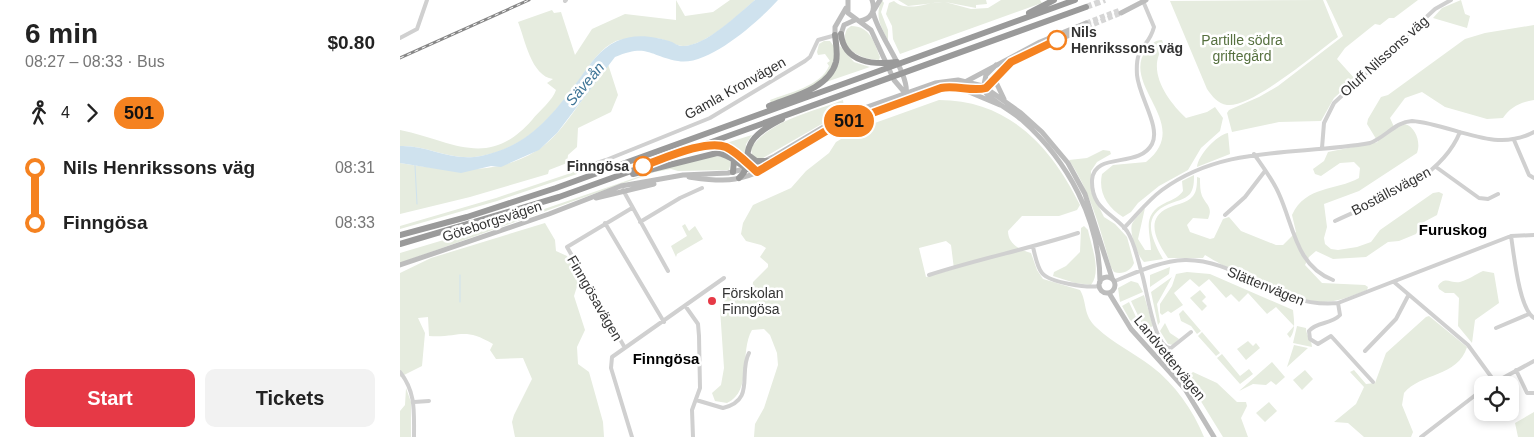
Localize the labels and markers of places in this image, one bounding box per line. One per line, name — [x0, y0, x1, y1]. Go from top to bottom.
place label: Nils Henrikssons väg — [1071, 24, 1183, 56]
marker: Nils Henrikssons väg — [1047, 30, 1067, 50]
marker: Finngösa — [633, 156, 653, 176]
place label: Finngösa — [567, 158, 629, 174]
place label: Förskolan Finngösa — [722, 285, 783, 317]
marker: Förskolan Finngösa — [706, 295, 718, 307]

